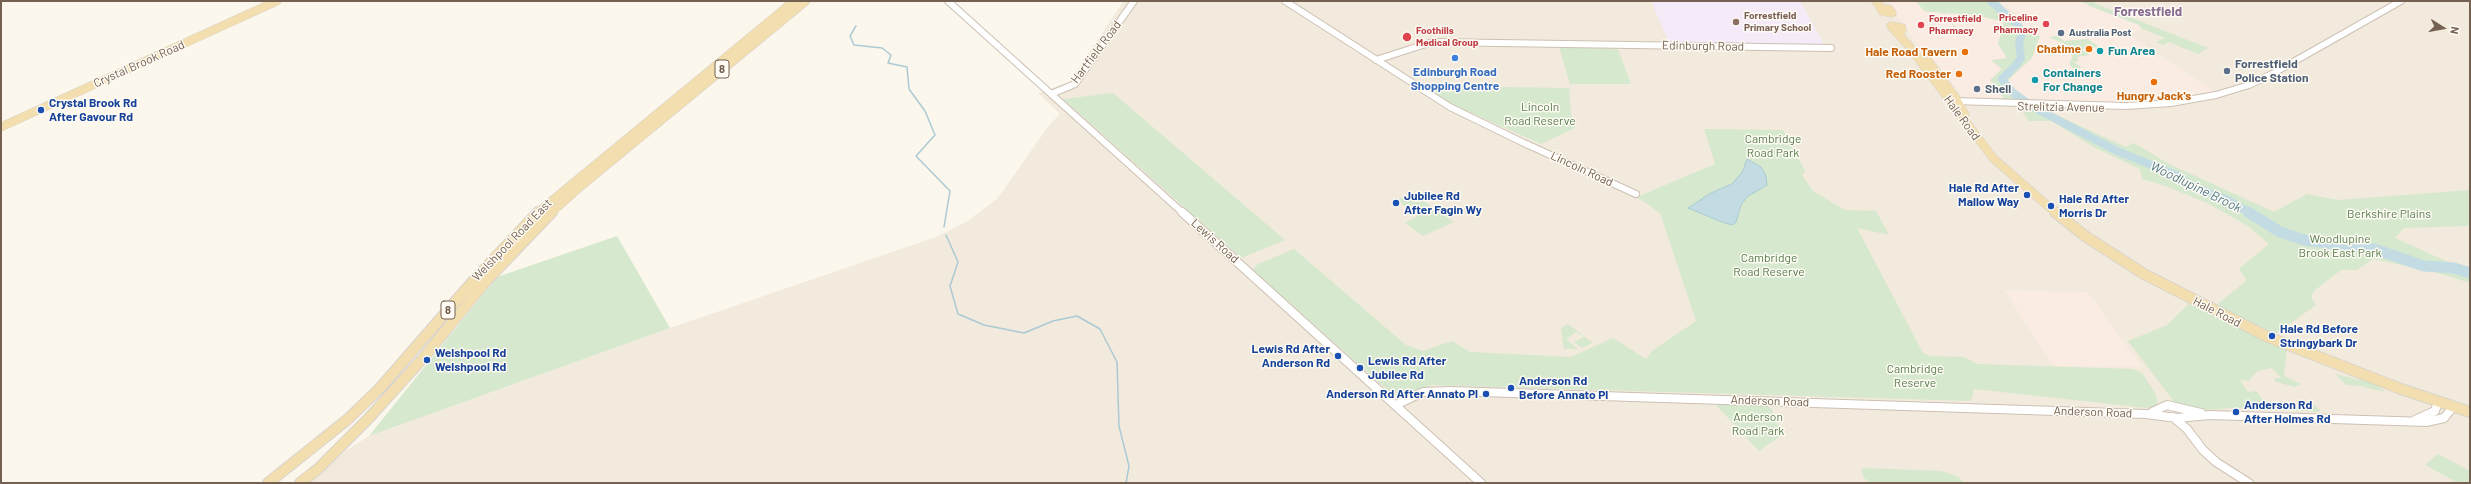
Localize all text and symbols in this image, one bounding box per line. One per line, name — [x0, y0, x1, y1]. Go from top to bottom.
district label: Forrestfield — [2114, 4, 2182, 20]
north arrow — [2423, 8, 2463, 48]
place label: Forrestfield Primary School — [1744, 10, 1811, 34]
place label: Priceline Pharmacy — [1994, 12, 2038, 36]
place label: Forrestfield Pharmacy — [1929, 13, 1981, 36]
marker: Forrestfield Primary School — [1731, 17, 1741, 27]
street label: Hartfield Road — [1068, 18, 1124, 86]
marker: Priceline Pharmacy — [2041, 19, 2051, 29]
marker: Forrestfield Pharmacy — [1916, 20, 1926, 30]
place label: Foothills Medical Group — [1416, 25, 1478, 48]
text: N — [2448, 26, 2462, 35]
place label: Australia Post — [2069, 27, 2131, 39]
marker: Australia Post — [2056, 28, 2066, 38]
marker: Foothills Medical Group — [1401, 31, 1413, 43]
street label: Crystal Brook Road — [91, 37, 187, 91]
street label: Edinburgh Road — [1662, 38, 1744, 54]
place label: Chatime — [2037, 42, 2081, 56]
marker: Chatime — [2084, 44, 2094, 54]
place label: Fun Area — [2108, 44, 2155, 58]
place label: Hale Road Tavern — [1865, 45, 1957, 59]
marker: Fun Area — [2095, 46, 2105, 56]
marker: Hale Road Tavern — [1960, 47, 1970, 57]
marker: Edinburgh Road Shopping Centre — [1450, 53, 1460, 63]
place label: Forrestfield Police Station — [2235, 57, 2309, 85]
road number: 8 — [715, 60, 729, 78]
place label: Edinburgh Road Shopping Centre — [1411, 65, 1499, 93]
place label: Containers For Change — [2043, 66, 2103, 94]
marker: Forrestfield Police Station — [2222, 66, 2232, 76]
place label: Red Rooster — [1886, 67, 1951, 81]
marker: Red Rooster — [1954, 69, 1964, 79]
marker: Containers For Change — [2030, 75, 2040, 85]
marker: Hungry Jack's — [2149, 77, 2159, 87]
place label: Shell — [1985, 82, 2011, 96]
marker: Shell — [1972, 84, 1982, 94]
place label: Hungry Jack's — [2117, 89, 2191, 103]
street label: Hale Road — [1941, 93, 1983, 143]
place label: Crystal Brook Rd After Gavour Rd — [49, 96, 137, 124]
street label: Strelitzia Avenue — [2017, 99, 2105, 115]
park label: Lincoln Road Reserve — [1504, 100, 1576, 128]
marker: Crystal Brook Rd After Gavour Rd — [36, 105, 46, 115]
park label: Cambridge Road Park — [1745, 132, 1801, 160]
street label: Lincoln Road — [1549, 148, 1615, 190]
water label: Woodlupine Brook — [2148, 158, 2244, 216]
place label: Hale Rd After Mallow Way — [1949, 181, 2019, 209]
place label: Jubilee Rd After Fagin Wy — [1404, 189, 1482, 217]
marker: Hale Rd After Mallow Way — [2022, 190, 2032, 200]
place label: Hale Rd After Morris Dr — [2059, 192, 2129, 220]
street label: Welshpool Road East — [469, 196, 555, 284]
marker: Jubilee Rd After Fagin Wy — [1391, 198, 1401, 208]
marker: Hale Rd After Morris Dr — [2046, 201, 2056, 211]
park label: Berkshire Plains — [2347, 207, 2431, 221]
street label: Lewis Road — [1188, 216, 1242, 266]
park label: Woodlupine Brook East Park — [2299, 232, 2381, 260]
park label: Cambridge Road Reserve — [1733, 251, 1805, 279]
street label: Hale Road — [2191, 294, 2243, 330]
road number: 8 — [441, 301, 455, 319]
place label: Hale Rd Before Stringybark Dr — [2280, 322, 2358, 350]
marker: Hale Rd Before Stringybark Dr — [2267, 331, 2277, 341]
place label: Lewis Rd After Anderson Rd — [1252, 342, 1330, 370]
place label: Welshpool Rd Welshpool Rd — [435, 346, 506, 374]
marker: Lewis Rd After Anderson Rd — [1333, 351, 1343, 361]
place label: Lewis Rd After Jubilee Rd — [1368, 354, 1446, 382]
marker: Welshpool Rd Welshpool Rd — [422, 355, 432, 365]
park label: Cambridge Reserve — [1887, 362, 1943, 390]
marker: Lewis Rd After Jubilee Rd — [1355, 363, 1365, 373]
place label: Anderson Rd Before Annato Pl — [1519, 374, 1608, 402]
marker: Anderson Rd Before Annato Pl — [1506, 383, 1516, 393]
place label: Anderson Rd After Annato Pl — [1326, 387, 1478, 401]
marker: Anderson Rd After Annato Pl — [1481, 389, 1491, 399]
street label: Anderson Road — [1730, 392, 1810, 410]
place label: Anderson Rd After Holmes Rd — [2244, 398, 2330, 426]
street label: Anderson Road — [2053, 403, 2133, 421]
marker: Anderson Rd After Holmes Rd — [2231, 407, 2241, 417]
park label: Anderson Road Park — [1732, 410, 1784, 438]

